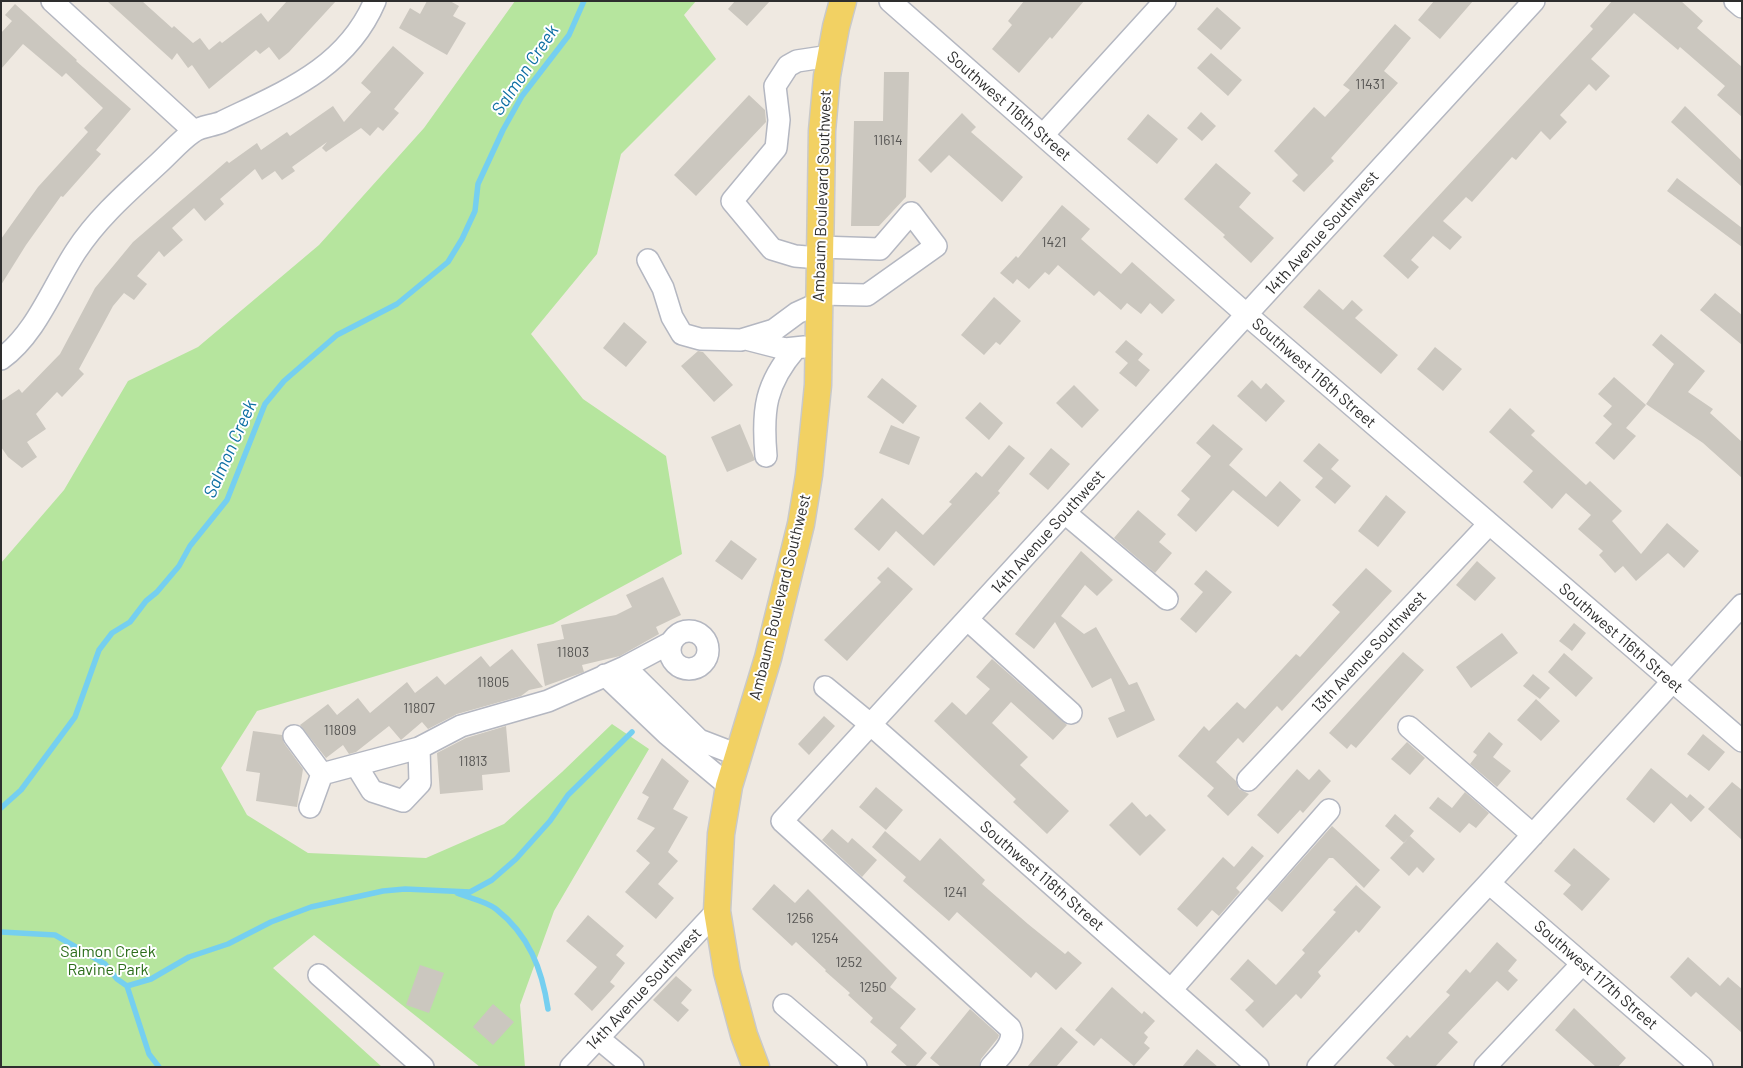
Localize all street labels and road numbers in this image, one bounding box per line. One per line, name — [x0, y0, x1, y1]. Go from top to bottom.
street label: Southwest 116th Street — [943, 47, 1075, 165]
street label: Ambaum Boulevard Southwest — [809, 90, 835, 302]
street label: 14th Avenue Southwest — [1261, 167, 1383, 299]
street label: Southwest 116th Street — [1248, 314, 1380, 432]
street label: 14th Avenue Southwest — [987, 466, 1109, 598]
street label: Ambaum Boulevard Southwest — [745, 492, 815, 702]
street label: Southwest 116th Street — [1555, 579, 1687, 697]
street label: 13th Avenue Southwest — [1308, 587, 1430, 717]
street label: Southwest 118th Street — [976, 817, 1108, 935]
street label: Southwest 117th Street — [1530, 916, 1662, 1034]
street label: 14th Avenue Southwest — [582, 924, 706, 1054]

